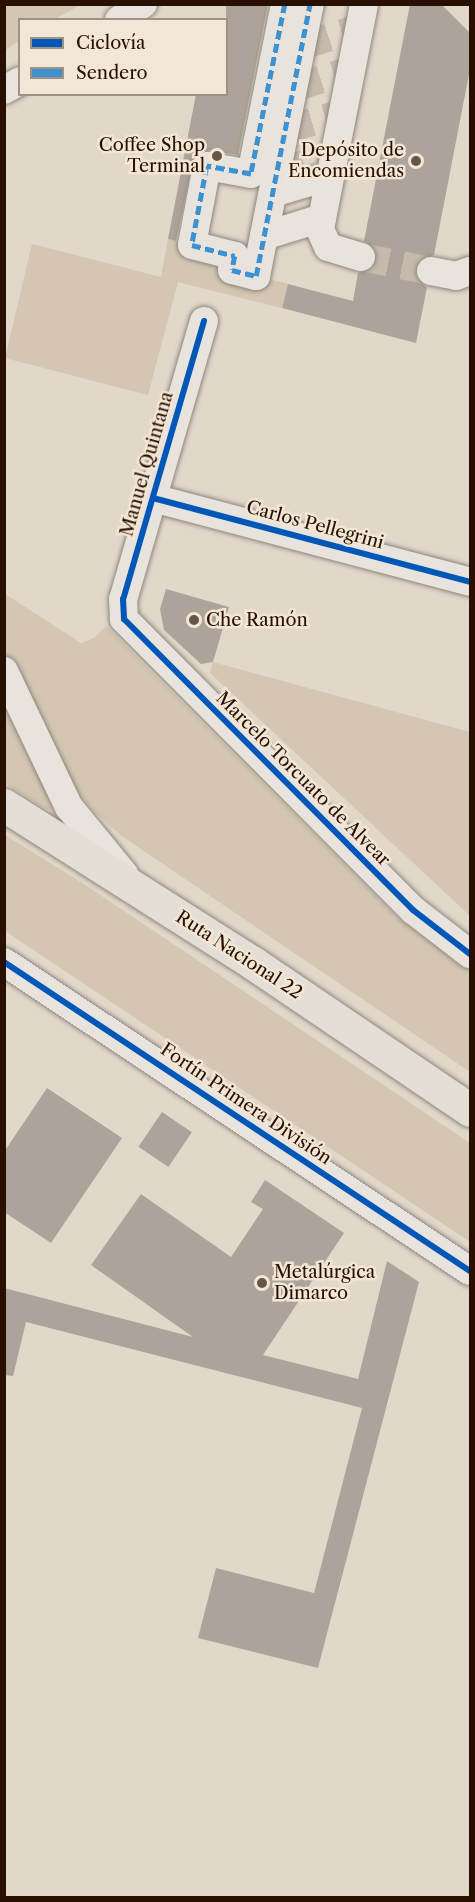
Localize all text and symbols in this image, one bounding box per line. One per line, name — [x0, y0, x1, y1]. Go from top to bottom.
legend — [18, 18, 228, 96]
text: Ciclovía — [76, 32, 145, 54]
text: Sendero — [76, 62, 148, 84]
place label: Coffee Shop Terminal — [99, 135, 205, 178]
place label: Depósito de Encomiendas — [288, 140, 404, 182]
marker: Coffee Shop Terminal — [210, 149, 224, 163]
marker: Depósito de Encomiendas — [409, 154, 423, 168]
street label: Manuel Quintana — [116, 389, 178, 539]
street label: Carlos Pellegrini — [244, 496, 386, 554]
place label: Che Ramón — [206, 609, 308, 631]
marker: Che Ramón — [187, 613, 201, 627]
street label: Marcelo Torcuato de Alvear — [211, 687, 395, 871]
street label: Ruta Nacional 22 — [172, 906, 306, 1004]
street label: Fortín Primera División — [156, 1039, 336, 1169]
place label: Metalúrgica Dimarco — [274, 1262, 375, 1304]
marker: Metalúrgica Dimarco — [255, 1276, 269, 1290]

